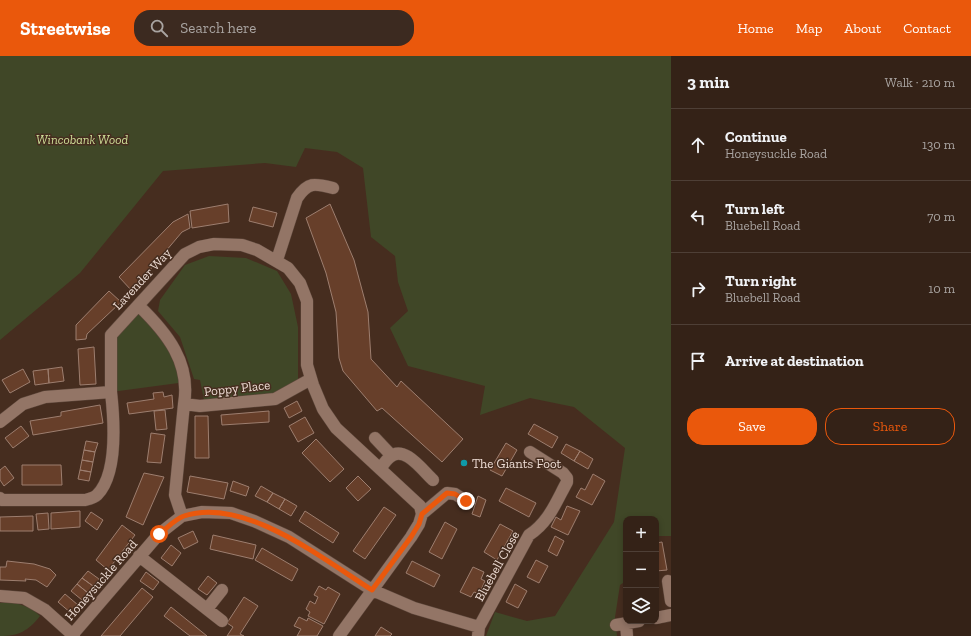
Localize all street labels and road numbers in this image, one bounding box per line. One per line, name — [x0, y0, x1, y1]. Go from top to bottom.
street label: Lavender Way — [110, 245, 174, 313]
street label: Poppy Place — [203, 377, 271, 399]
street label: Bluebell Close — [472, 528, 522, 604]
street label: Honeysuckle Road — [62, 537, 140, 623]

